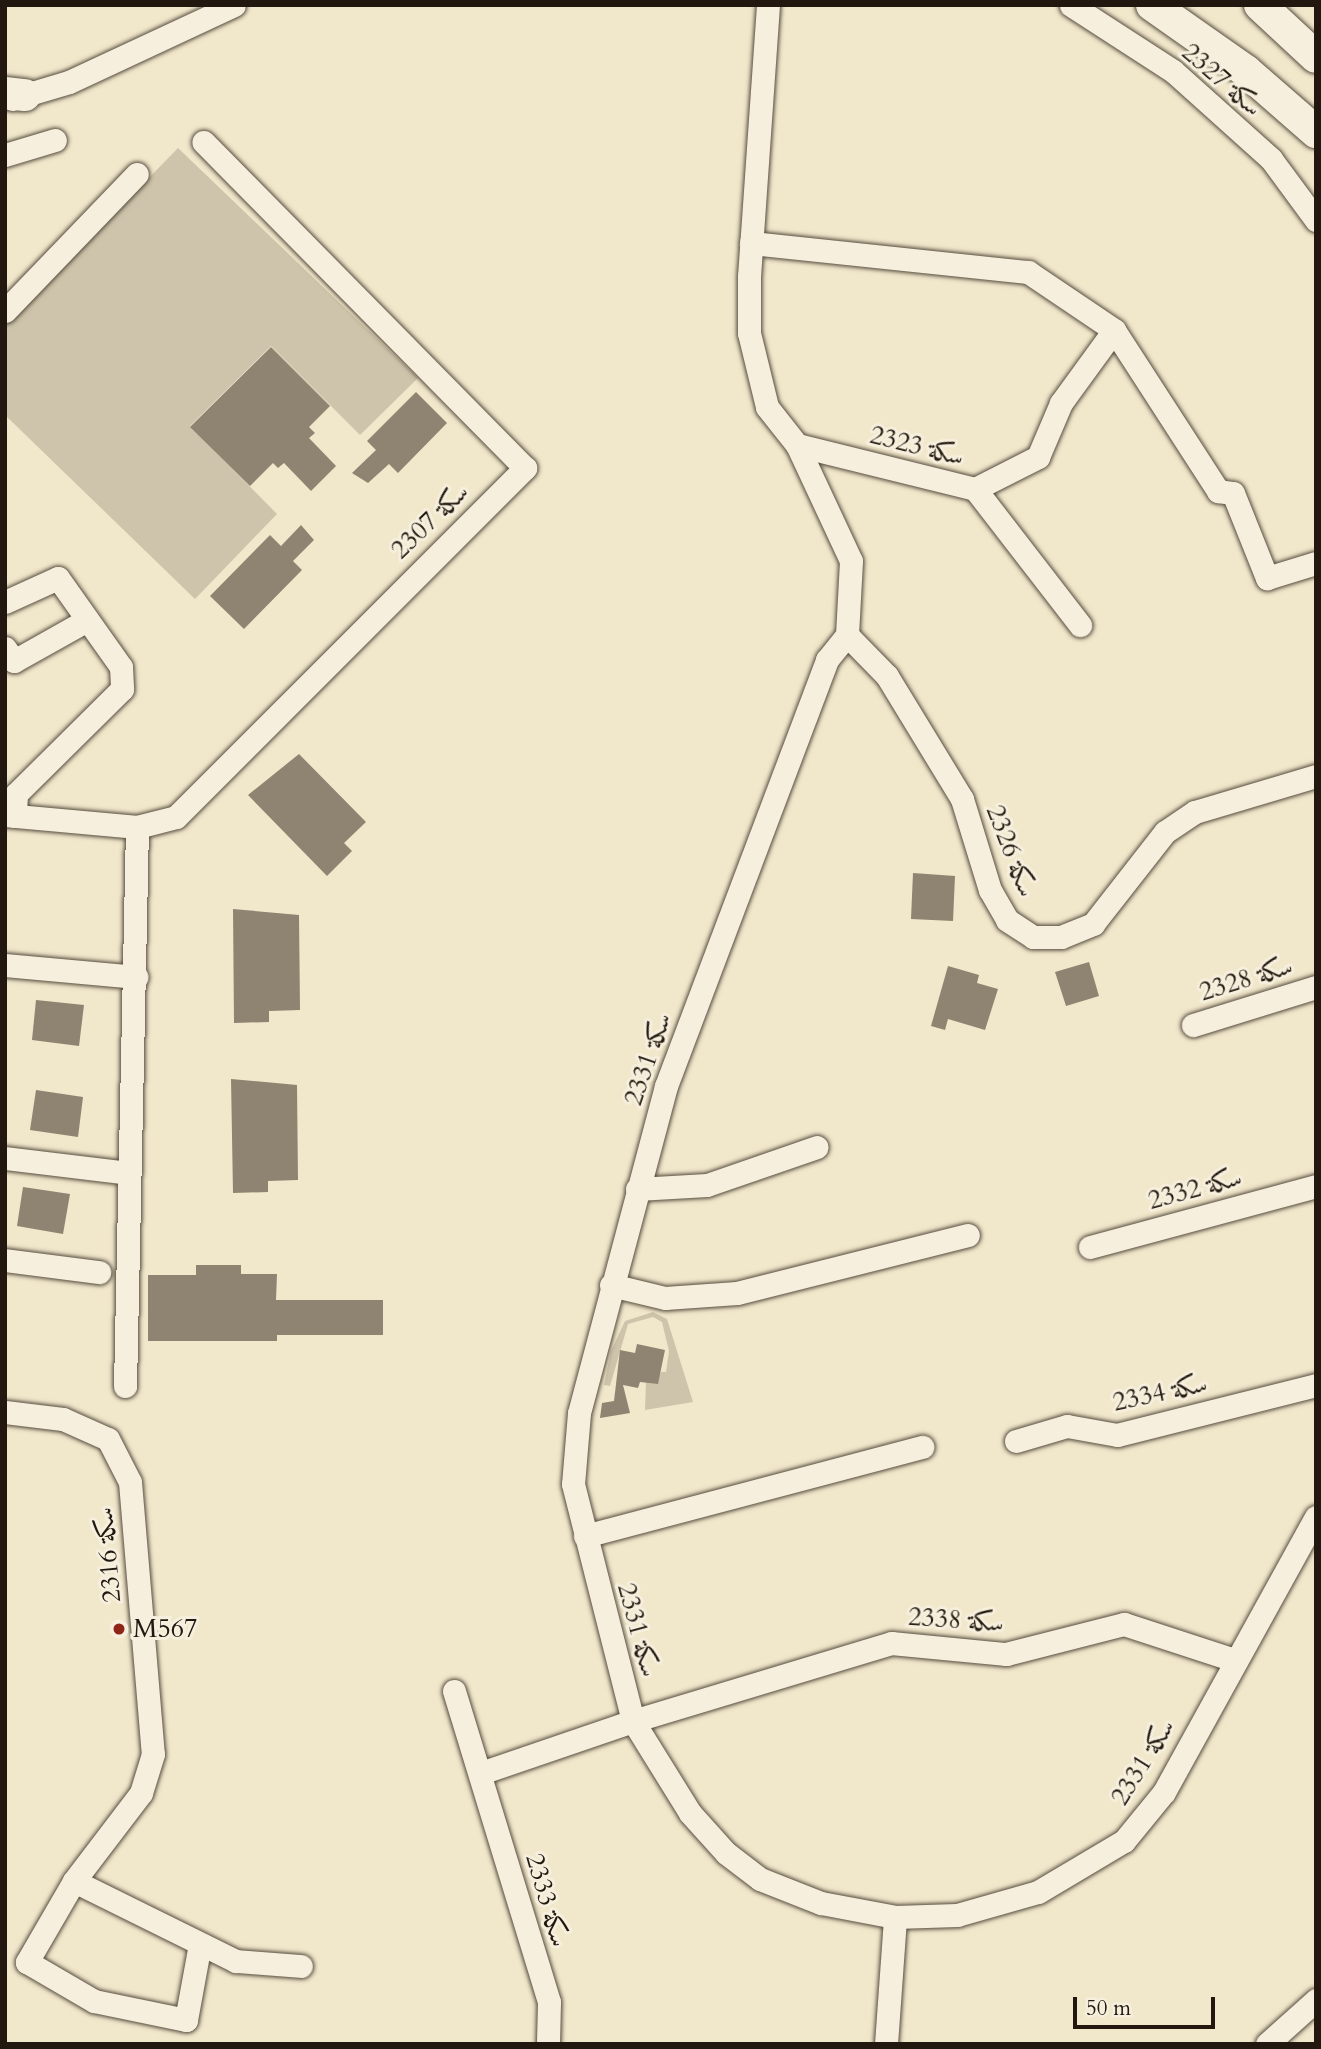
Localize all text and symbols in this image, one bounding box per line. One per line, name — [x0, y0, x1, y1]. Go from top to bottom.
street label: سكة 2327 — [1176, 37, 1268, 123]
street label: سكة 2323 — [867, 419, 967, 473]
street label: سكة 2307 — [385, 477, 475, 565]
street label: سكة 2326 — [979, 801, 1043, 901]
street label: سكة 2328 — [1196, 950, 1296, 1008]
street label: سكة 2331 — [618, 1009, 678, 1109]
street label: سكة 2332 — [1145, 1162, 1245, 1216]
street label: سكة 2334 — [1110, 1368, 1210, 1418]
street label: 2316 سكة — [88, 1506, 128, 1604]
street label: سكة 2331 — [611, 1580, 665, 1680]
street label: سكة 2338 — [907, 1601, 1005, 1639]
place label: M567 — [133, 1613, 197, 1645]
marker: M567 — [111, 1621, 127, 1637]
street label: سكة 2331 — [1104, 1713, 1182, 1811]
street label: سكة 2333 — [519, 1850, 575, 1950]
scale bar — [1076, 1982, 1218, 2026]
text: 50 m — [1086, 1994, 1131, 2023]

